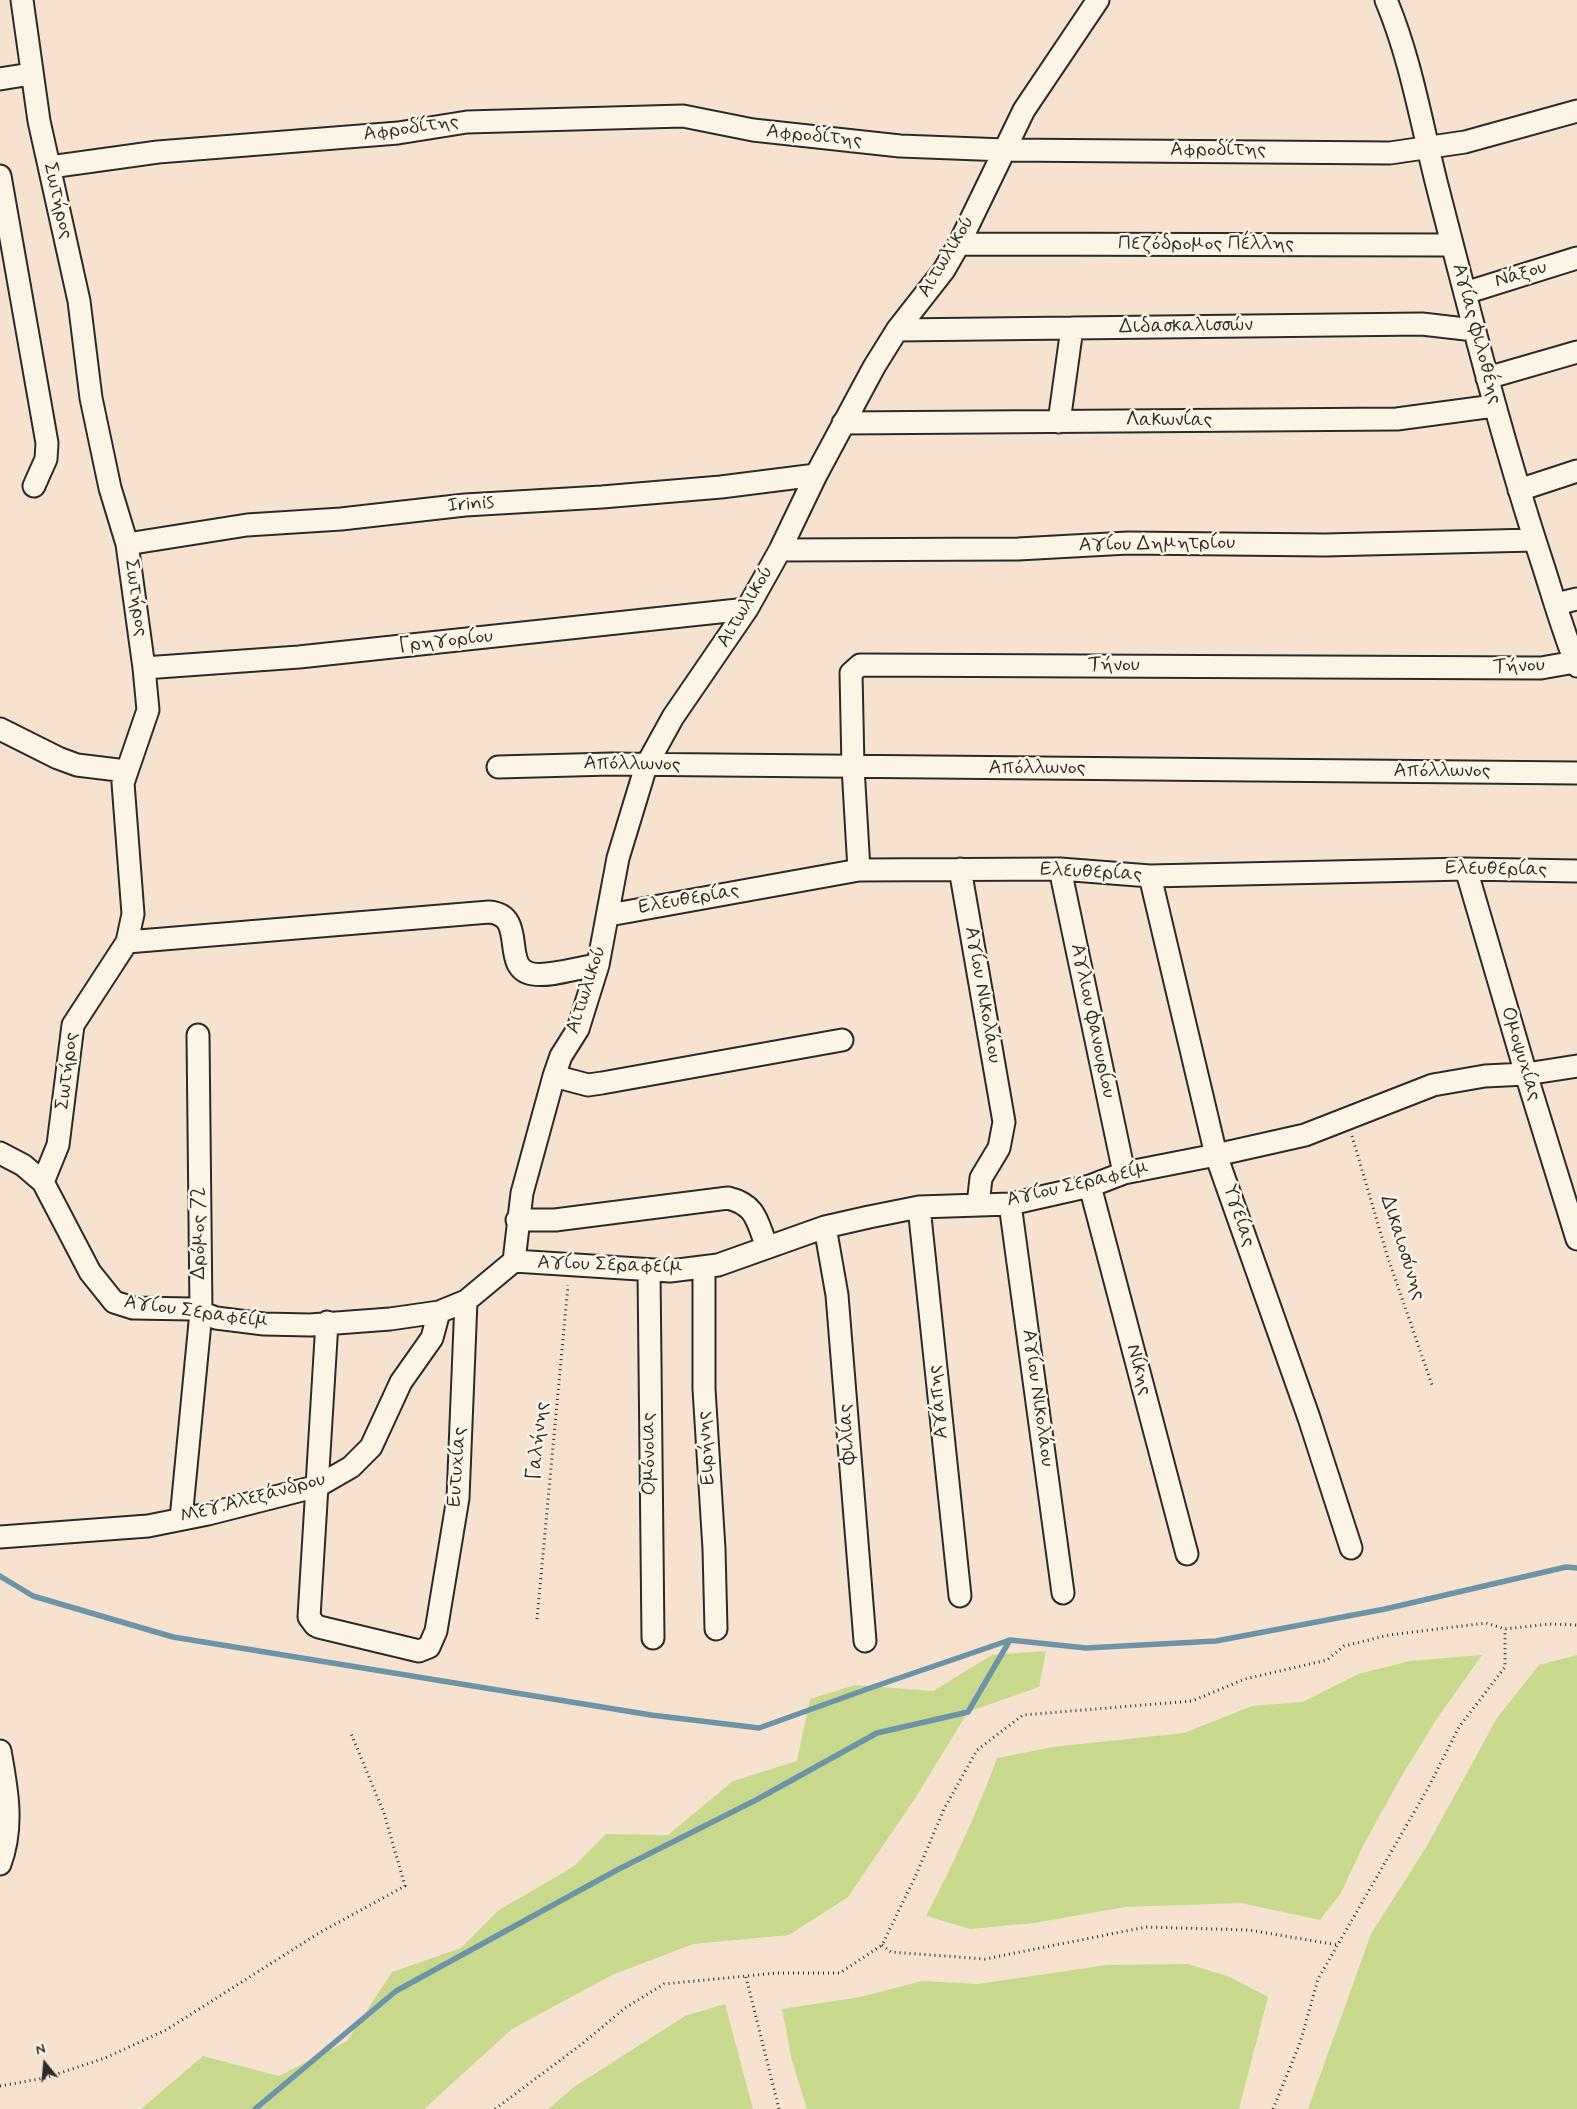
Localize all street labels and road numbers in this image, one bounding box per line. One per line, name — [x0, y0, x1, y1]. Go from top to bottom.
street label: Αφροδίτης — [362, 110, 460, 148]
street label: Αφροδίτης — [765, 120, 863, 154]
street label: Αφροδίτης — [1170, 139, 1266, 163]
street label: Σωτήρος — [37, 160, 77, 242]
street label: Αιτωλικού — [913, 212, 981, 302]
street label: Πεζόδρομος Πέλλης — [1118, 233, 1294, 257]
street label: Νάξου — [1492, 256, 1550, 294]
street label: Αγίας Φιλοθέης — [1446, 261, 1506, 407]
street label: Διδασκαλισσών — [1119, 314, 1253, 340]
street label: Λακωνίας — [1126, 409, 1212, 433]
street label: Irinis — [447, 491, 495, 519]
street label: Αγίου Δημητρίου — [1079, 532, 1235, 558]
street label: Σωτήρος — [118, 558, 152, 638]
street label: Αιτωλικού — [712, 562, 780, 652]
street label: Γρηγορίου — [398, 625, 494, 659]
street label: Τήνου — [1088, 654, 1140, 678]
street label: Τήνου — [1493, 654, 1545, 680]
street label: Απόλλωνος — [583, 752, 681, 778]
street label: Απόλλωνος — [988, 757, 1086, 781]
street label: Απόλλωνος — [1393, 760, 1491, 784]
street label: Ελευθερίας — [1445, 857, 1547, 883]
street label: Ελευθερίας — [1039, 858, 1143, 888]
street label: Ελευθερίας — [637, 879, 741, 921]
street label: Αγίου Νικολάου — [958, 925, 1006, 1065]
street label: Αγλιου Φανουρίου — [1064, 942, 1120, 1100]
street label: Αιτωλικού — [562, 943, 612, 1037]
street label: Ομοψυχίας — [1494, 1004, 1546, 1104]
street label: Σωτήρος — [51, 1031, 85, 1111]
street label: Αγίου Σεραφείμ — [1004, 1157, 1152, 1213]
street label: Υγείας — [1216, 1182, 1260, 1250]
street label: Δρόμος 72 — [188, 1187, 212, 1279]
street label: Δικαιοσύνης — [1374, 1193, 1430, 1303]
street label: Αγίου Σεραφείμ — [537, 1251, 683, 1281]
street label: Αγίου Σεραφείμ — [122, 1291, 270, 1335]
street label: Αγίου Νικολάου — [1015, 1328, 1059, 1468]
street label: Νίκης — [1120, 1342, 1156, 1398]
street label: Αγάπης — [923, 1364, 955, 1440]
street label: Γαλήνης — [523, 1401, 555, 1481]
street label: Φιλίας — [834, 1403, 862, 1465]
street label: Ειρήνης — [692, 1410, 722, 1486]
street label: Ομόνοιας — [637, 1412, 663, 1496]
street label: Ευτυχίας — [443, 1426, 473, 1508]
street label: Μεγ.Αλεξάνδρου — [178, 1468, 328, 1530]

